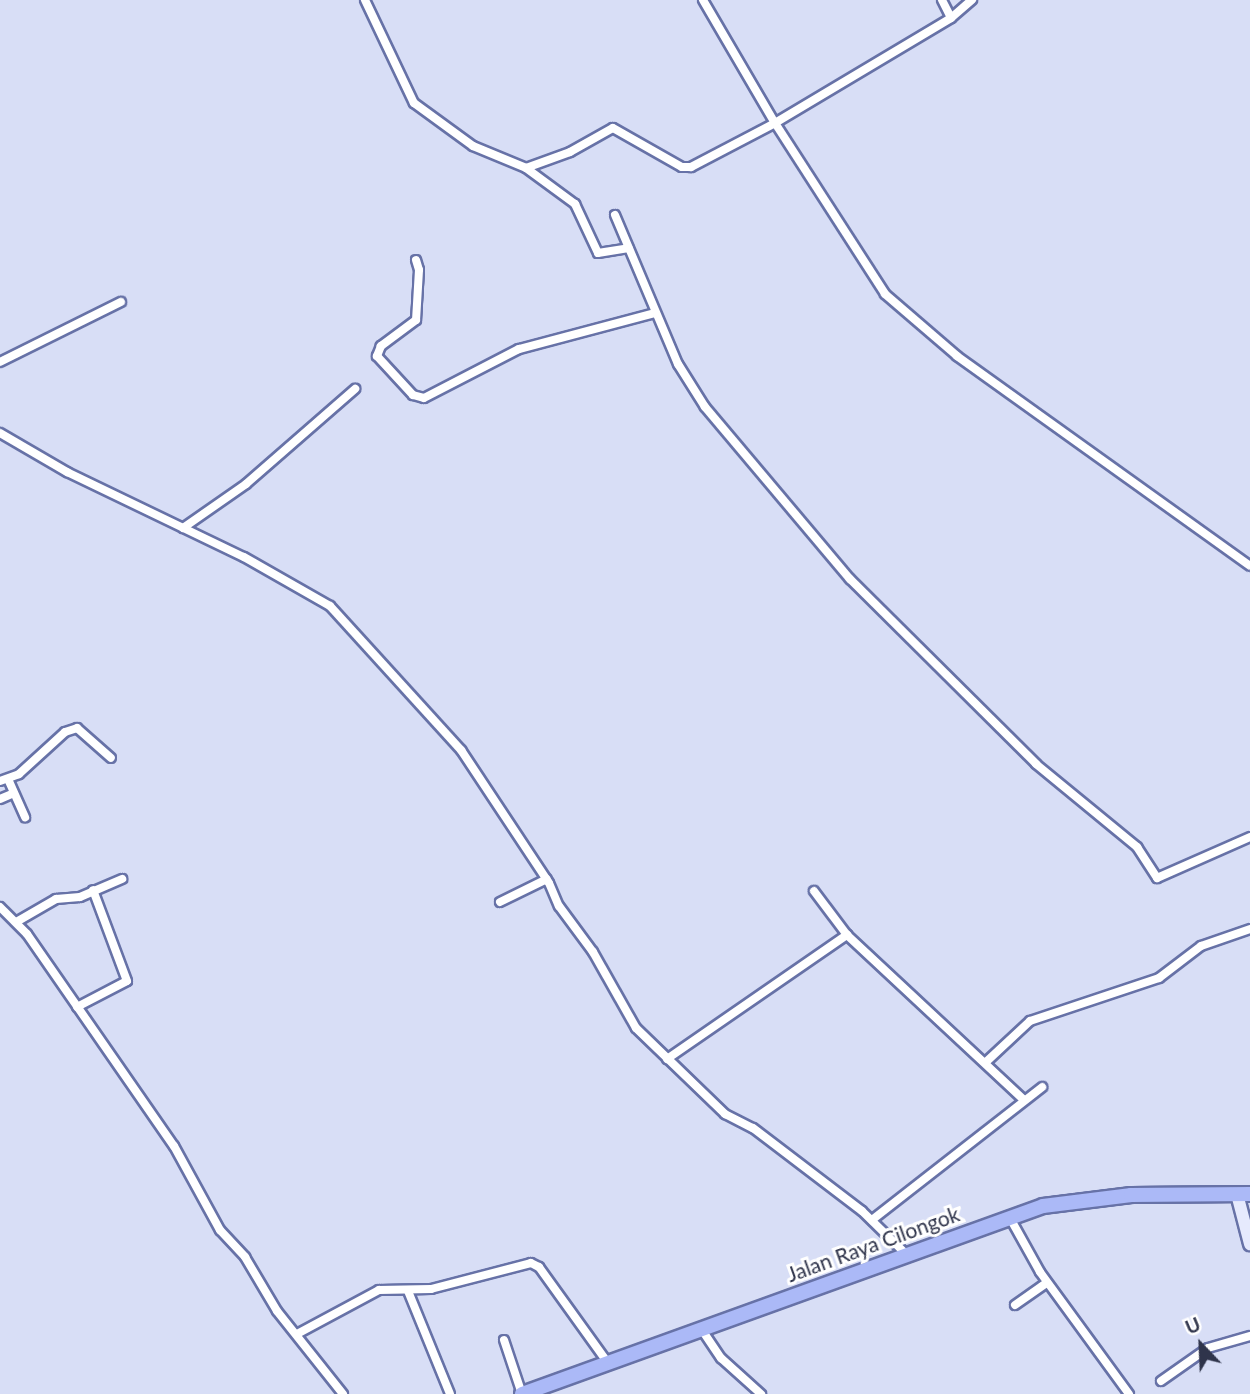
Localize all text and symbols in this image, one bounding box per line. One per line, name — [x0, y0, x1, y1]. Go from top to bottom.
street label: Jalan Raya Cilongok — [783, 1201, 963, 1287]
north arrow — [1166, 1310, 1236, 1380]
text: U — [1182, 1312, 1204, 1339]

